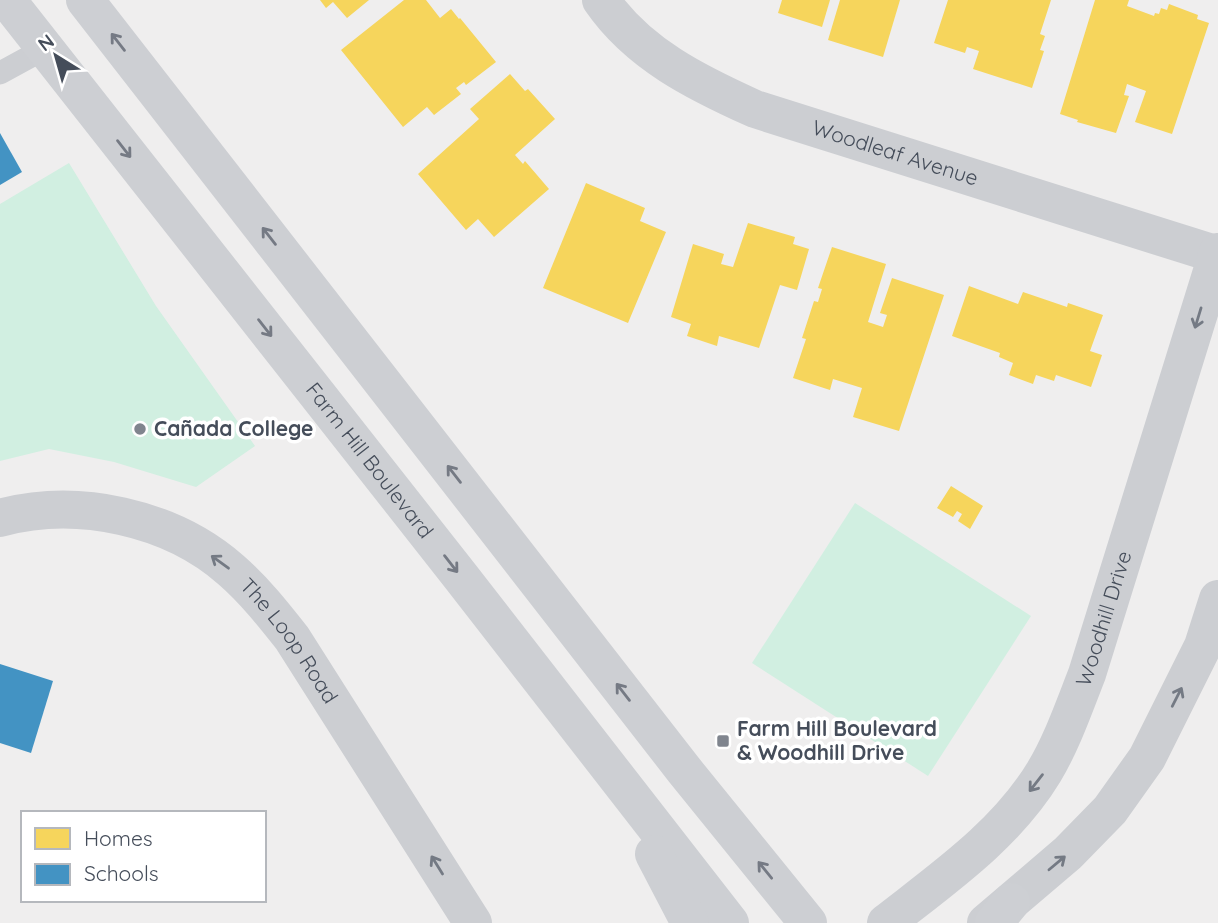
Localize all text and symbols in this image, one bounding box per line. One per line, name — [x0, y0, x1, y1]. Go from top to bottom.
north arrow — [21, 21, 91, 91]
text: N — [33, 29, 59, 56]
one-way arrow — [110, 33, 125, 51]
street label: Woodleaf Avenue — [809, 114, 982, 191]
one-way arrow — [117, 139, 132, 158]
one-way arrow — [262, 227, 277, 246]
one-way arrow — [1190, 306, 1203, 328]
one-way arrow — [257, 318, 273, 336]
street label: Farm Hill Boulevard — [301, 377, 439, 543]
place label: Cañada College — [154, 415, 313, 441]
marker: Cañada College — [132, 421, 148, 437]
one-way arrow — [446, 465, 461, 483]
street label: Woodhill Drive — [1069, 547, 1136, 690]
one-way arrow — [444, 554, 459, 573]
one-way arrow — [211, 555, 230, 569]
street label: The Loop Road — [235, 572, 344, 708]
one-way arrow — [616, 683, 631, 701]
one-way arrow — [1171, 687, 1185, 708]
place label: Farm Hill Boulevard & Woodhill Drive — [737, 715, 937, 765]
marker: Farm Hill Boulevard & Woodhill Drive — [715, 733, 731, 749]
one-way arrow — [1028, 774, 1043, 792]
legend — [21, 811, 266, 902]
text: Homes — [84, 825, 153, 851]
one-way arrow — [1047, 855, 1065, 871]
one-way arrow — [429, 856, 443, 876]
text: Schools — [84, 860, 159, 886]
one-way arrow — [757, 861, 772, 879]

